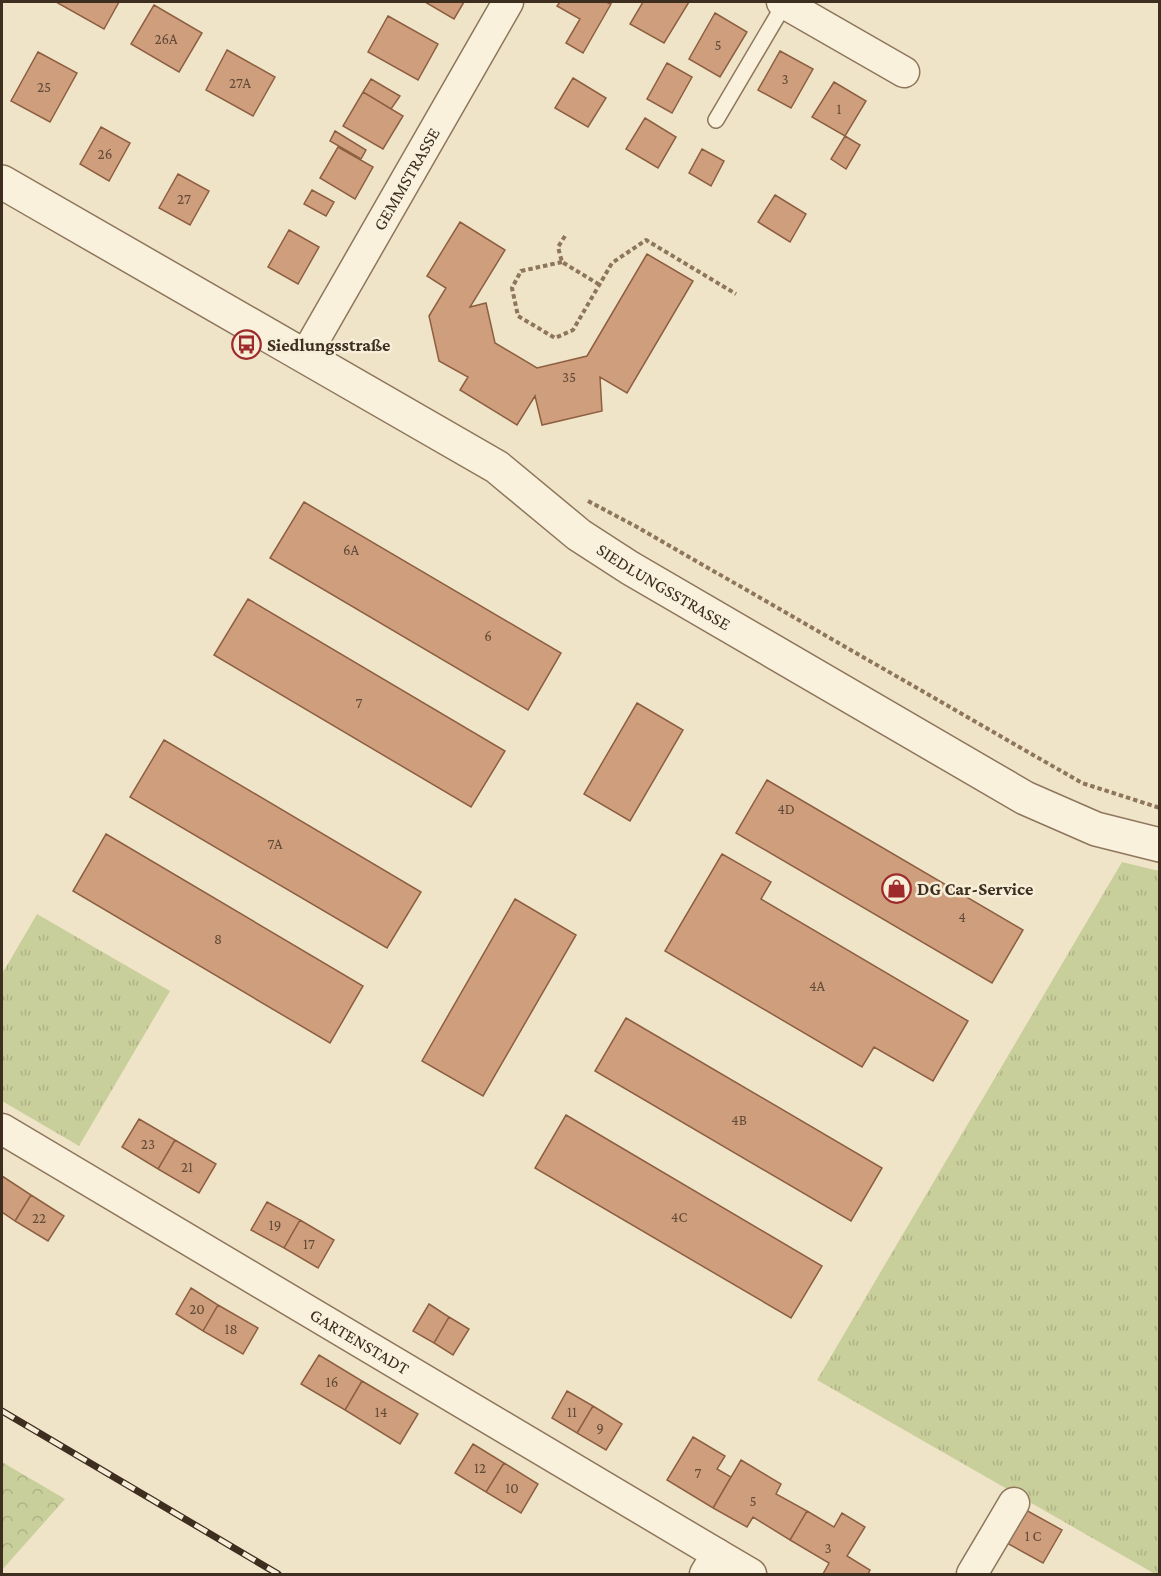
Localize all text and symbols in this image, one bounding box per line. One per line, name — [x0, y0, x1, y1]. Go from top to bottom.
house number: 26A — [154, 31, 178, 47]
house number: 5 — [714, 37, 722, 53]
house number: 3 — [781, 71, 789, 87]
house number: 27A — [229, 75, 251, 91]
house number: 25 — [37, 79, 51, 95]
house number: 1 — [837, 101, 842, 117]
street label: GEMMSTRASSE — [369, 124, 444, 234]
house number: 26 — [98, 146, 112, 162]
house number: 27 — [177, 191, 191, 207]
bus stop icon: Siedlungsstraße — [230, 329, 262, 361]
place label: Siedlungsstraße — [267, 335, 390, 355]
house number: 35 — [562, 369, 576, 385]
street label: SIEDLUNGSSTRASSE — [593, 539, 734, 634]
house number: 6A — [343, 542, 359, 558]
house number: 6 — [484, 628, 492, 644]
house number: 7 — [356, 695, 363, 711]
house number: 4D — [777, 801, 795, 817]
house number: 7A — [268, 836, 283, 852]
shop icon: DG Car-Service — [880, 873, 912, 905]
place label: DG Car-Service — [917, 879, 1033, 899]
house number: 4 — [958, 909, 966, 925]
house number: 8 — [214, 931, 222, 947]
house number: 4A — [809, 978, 826, 994]
house number: 4B — [731, 1112, 747, 1128]
house number: 23 — [141, 1136, 155, 1152]
house number: 21 — [181, 1159, 193, 1175]
house number: 4C — [671, 1209, 687, 1225]
house number: 22 — [32, 1210, 46, 1226]
house number: 19 — [269, 1217, 281, 1233]
house number: 17 — [303, 1236, 315, 1252]
house number: 20 — [189, 1301, 205, 1317]
street label: GARTENSTADT — [306, 1304, 413, 1379]
house number: 18 — [224, 1321, 238, 1337]
house number: 16 — [326, 1374, 338, 1390]
house number: 14 — [375, 1404, 387, 1420]
house number: 11 — [567, 1404, 577, 1420]
house number: 9 — [596, 1420, 604, 1436]
house number: 12 — [474, 1460, 486, 1476]
house number: 7 — [695, 1465, 702, 1481]
house number: 10 — [505, 1480, 519, 1496]
house number: 5 — [749, 1493, 757, 1509]
house number: 1 C — [1025, 1528, 1041, 1544]
house number: 3 — [824, 1540, 832, 1556]

